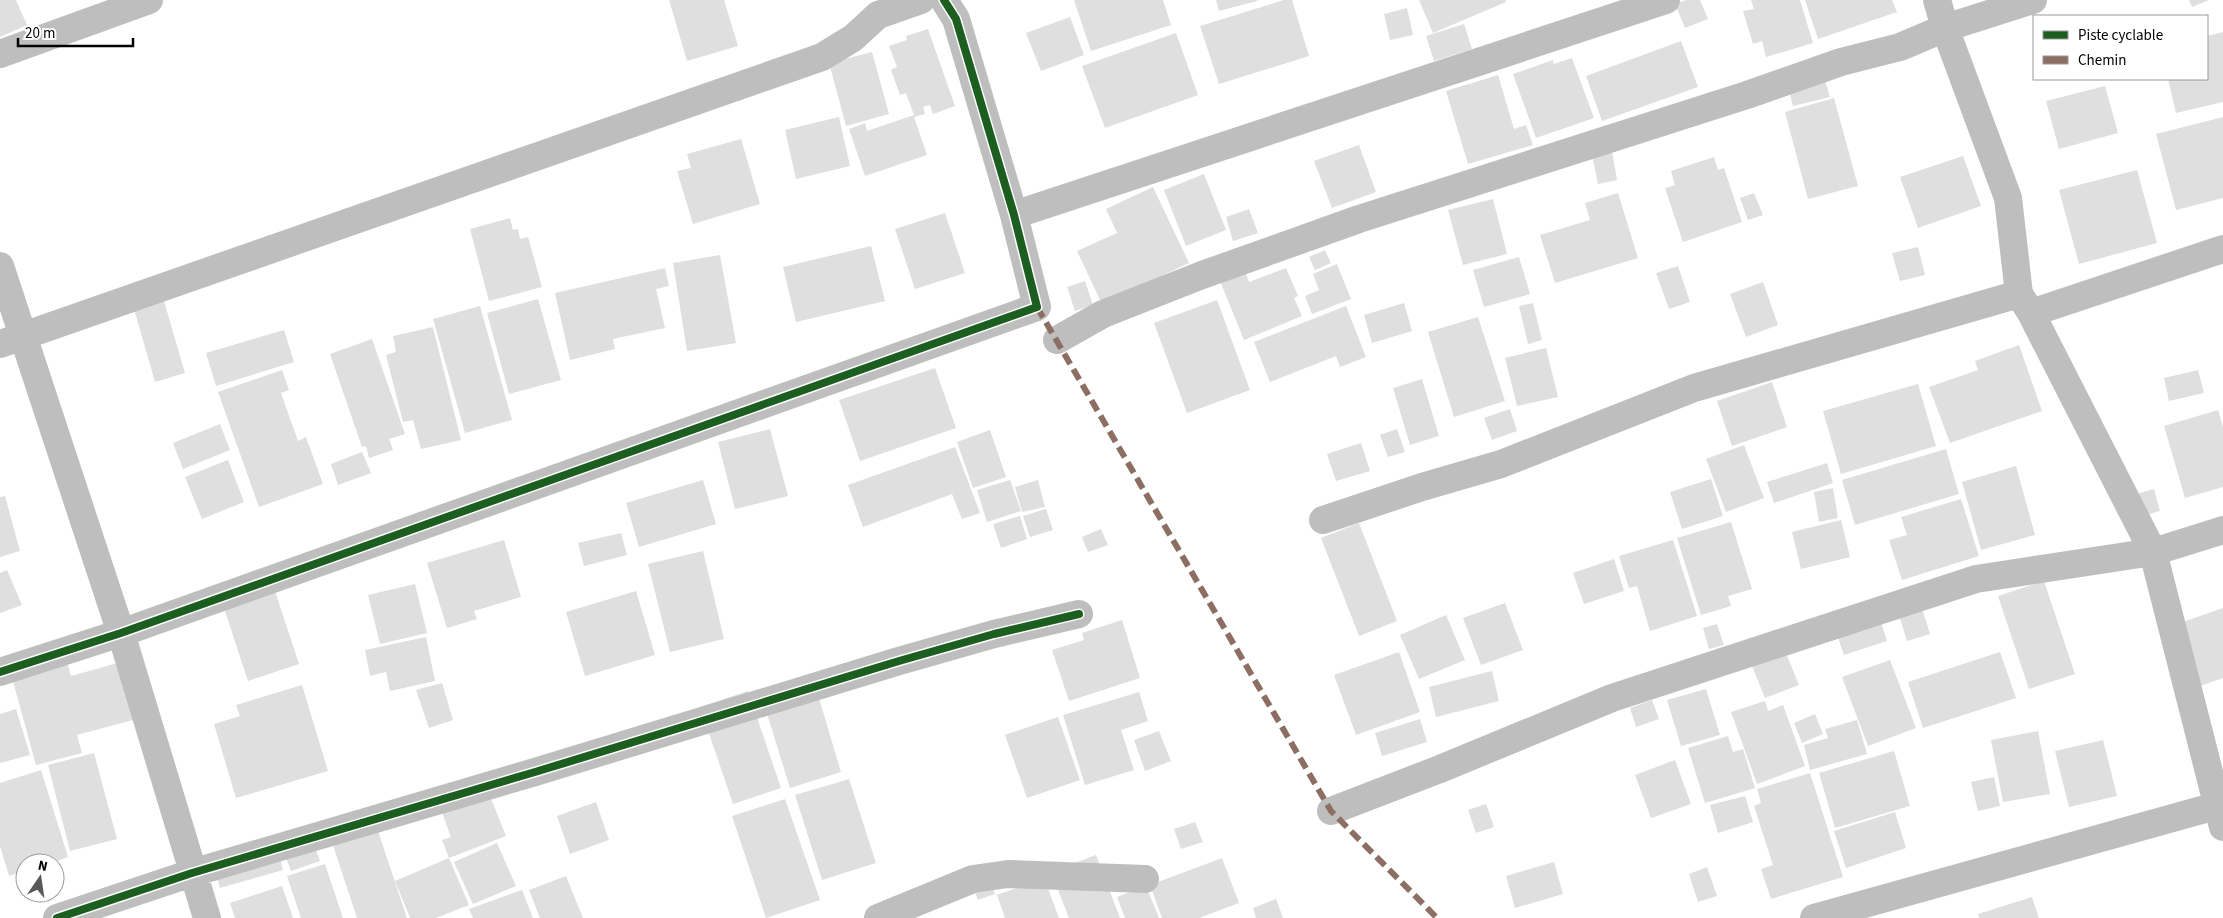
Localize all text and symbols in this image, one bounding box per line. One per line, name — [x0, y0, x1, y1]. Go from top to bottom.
scale bar — [18, 15, 132, 47]
legend — [2033, 15, 2208, 80]
text: 20 m — [25, 23, 55, 44]
text: Piste cyclable — [2078, 25, 2163, 46]
text: Chemin — [2078, 50, 2127, 71]
north arrow — [15, 853, 65, 903]
text: N — [36, 856, 49, 877]

